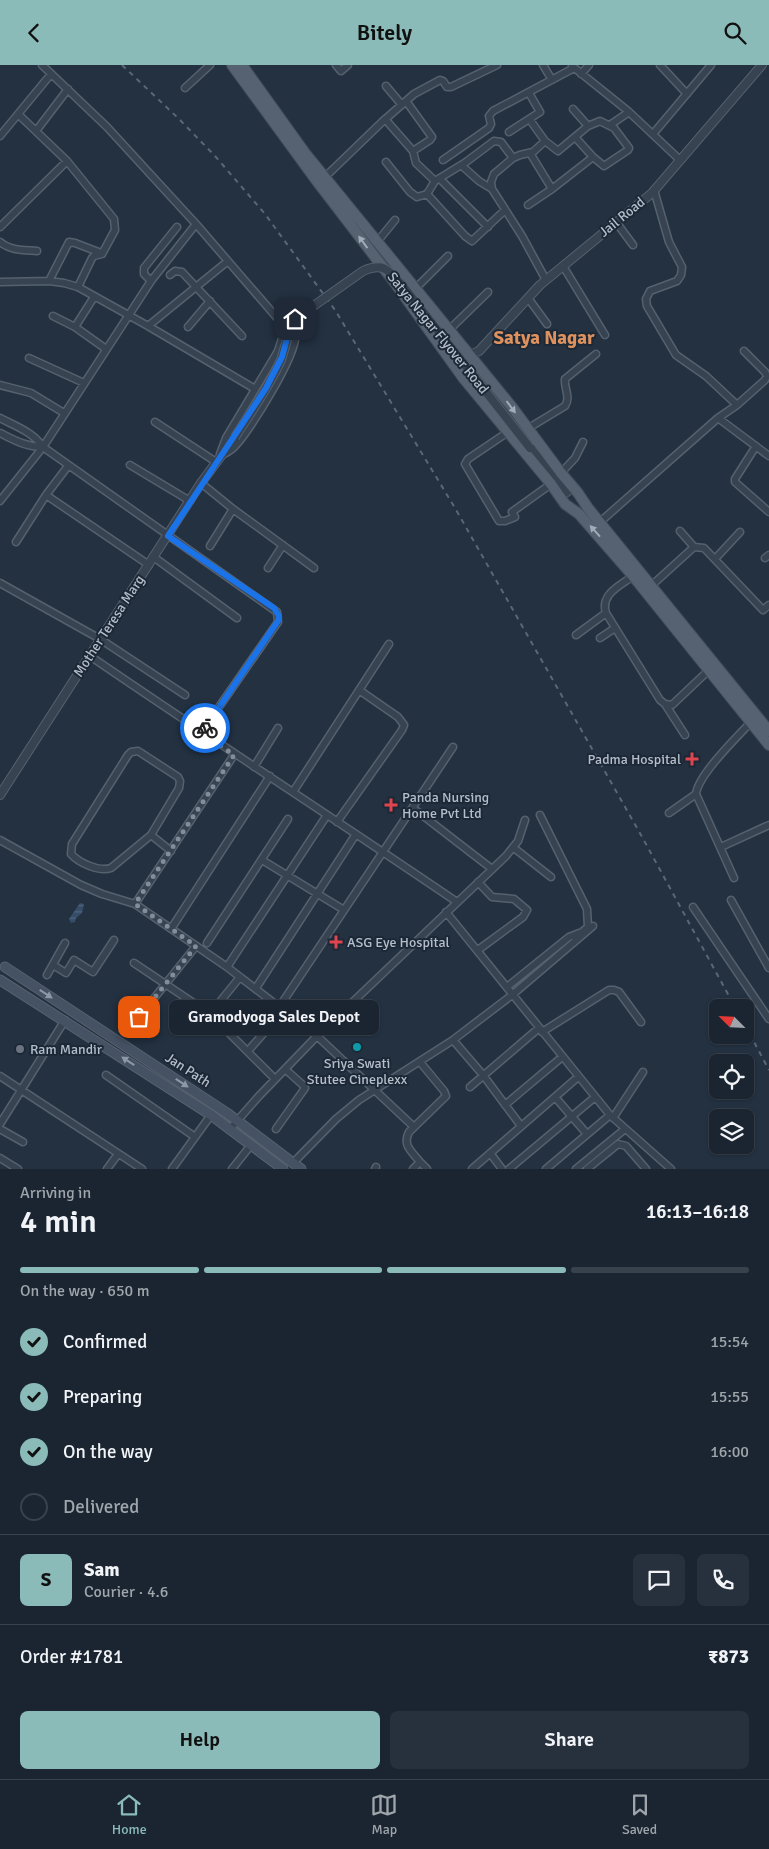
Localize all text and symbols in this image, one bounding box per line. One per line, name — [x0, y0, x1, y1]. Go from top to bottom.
icon: back — [20, 19, 48, 47]
text: Bitely — [357, 19, 412, 46]
icon: search — [721, 19, 749, 47]
street label: Jail Road — [596, 193, 648, 241]
one-way arrow — [358, 235, 368, 249]
street label: Satya Nagar Flyover Road — [384, 269, 492, 397]
pin — [274, 298, 316, 340]
icon: home — [281, 305, 309, 333]
district label: Satya Nagar — [494, 326, 595, 350]
one-way arrow — [506, 400, 516, 414]
one-way arrow — [589, 525, 601, 537]
street label: Mother Teresa Marg — [70, 572, 148, 680]
courier — [180, 703, 230, 753]
icon: bike — [191, 714, 219, 742]
place label: Padma Hospital — [587, 751, 681, 768]
marker: Padma Hospital — [685, 752, 699, 766]
place label: Panda Nursing Home Pvt Ltd — [402, 789, 489, 822]
marker: Panda Nursing Home Pvt Ltd — [384, 798, 398, 812]
place label: ASG Eye Hospital — [347, 934, 450, 951]
marker: ASG Eye Hospital — [329, 935, 343, 949]
one-way arrow — [40, 989, 53, 998]
pin — [118, 996, 160, 1038]
callout: Gramodyoga Sales Depot — [169, 999, 379, 1035]
north arrow — [709, 999, 754, 1044]
map controls — [709, 999, 754, 1154]
icon: bag — [125, 1003, 153, 1031]
text: Gramodyoga Sales Depot — [188, 1007, 360, 1027]
place label: Ram Mandir — [30, 1041, 103, 1058]
marker: Sriya Swati Stutee Cineplexx — [351, 1041, 363, 1053]
marker: Ram Mandir — [14, 1043, 26, 1055]
street label: Jan Path — [162, 1049, 214, 1091]
button: locate — [709, 1054, 754, 1099]
place label: Sriya Swati Stutee Cineplexx — [307, 1055, 408, 1088]
one-way arrow — [122, 1057, 135, 1066]
one-way arrow — [175, 1078, 189, 1087]
button: layers — [709, 1109, 754, 1154]
text: Arriving in — [20, 1183, 91, 1203]
text: 16:13–16:18 — [646, 1200, 749, 1224]
text: 4 min — [20, 1202, 97, 1241]
text: On the way · 650 m — [20, 1281, 150, 1301]
icon: check — [20, 1328, 48, 1356]
text: Confirmed — [63, 1330, 147, 1354]
text: 15:54 — [710, 1332, 749, 1352]
icon: check — [20, 1383, 48, 1411]
text: Preparing — [63, 1385, 142, 1409]
text: 15:55 — [710, 1387, 749, 1407]
icon: check — [20, 1438, 48, 1466]
text: On the way — [63, 1440, 153, 1464]
text: 16:00 — [710, 1442, 749, 1462]
text: Delivered — [63, 1495, 139, 1519]
button: chat — [633, 1554, 685, 1606]
button: phone — [697, 1554, 749, 1606]
text: Sam — [84, 1558, 120, 1582]
text: S — [41, 1568, 51, 1592]
text: Courier · 4.6 — [84, 1582, 168, 1602]
text: Order #1781 — [20, 1645, 123, 1669]
text: ₹873 — [708, 1645, 749, 1669]
button: Help — [20, 1711, 380, 1769]
button: Share — [390, 1711, 749, 1769]
tab: Home — [112, 1791, 147, 1838]
tab: Map — [370, 1791, 398, 1838]
tab: Saved — [622, 1791, 657, 1838]

